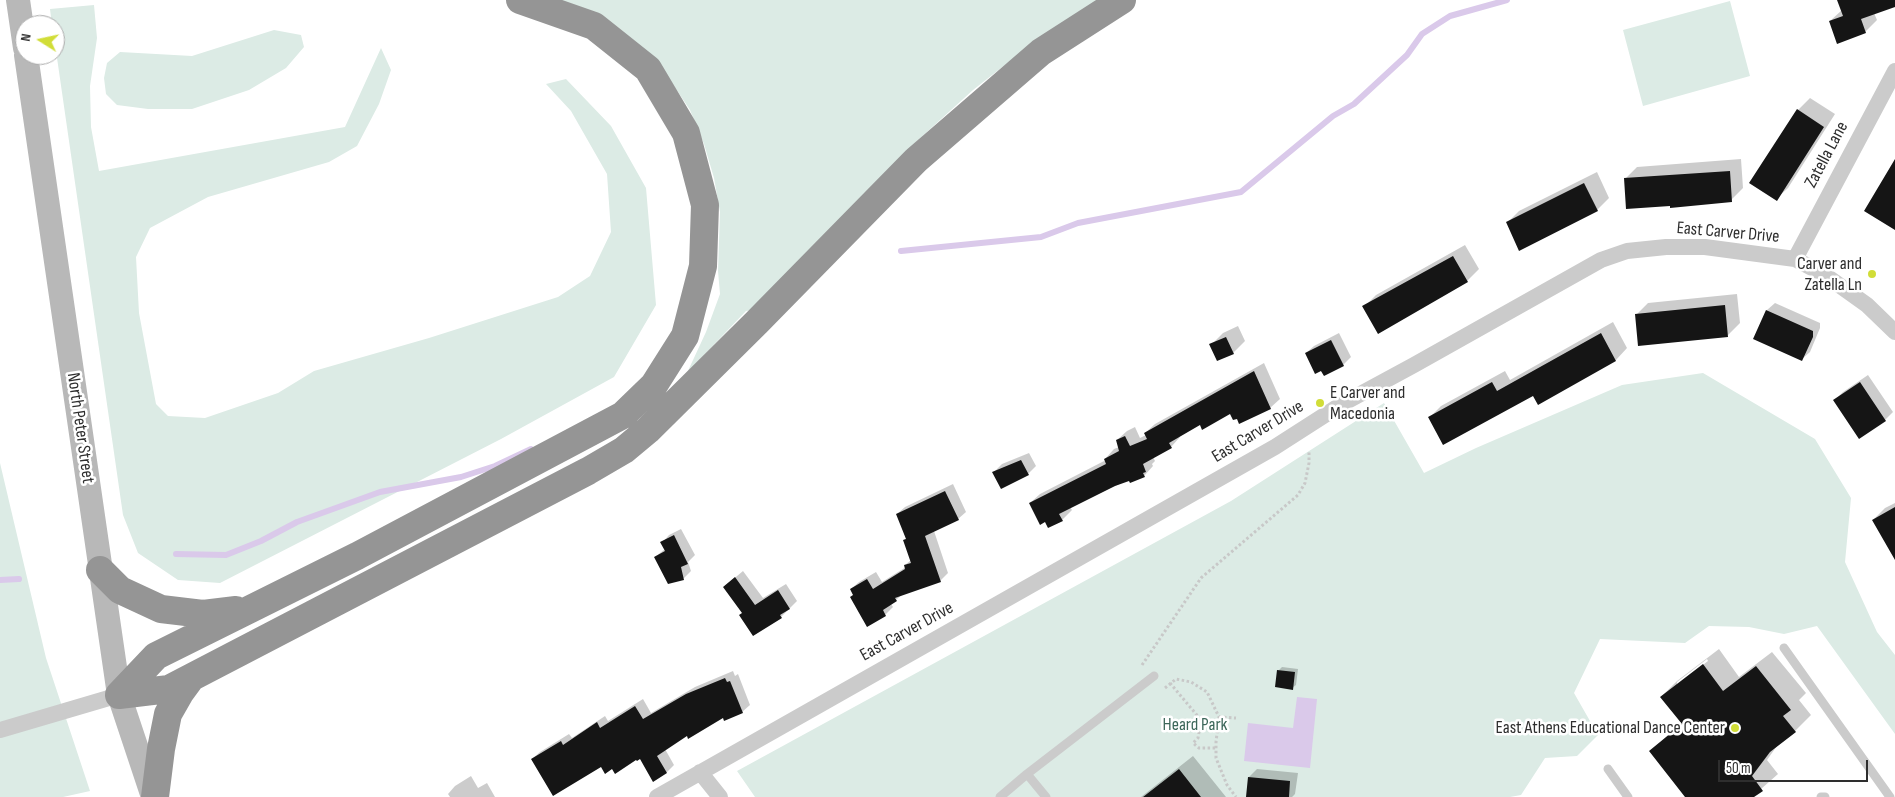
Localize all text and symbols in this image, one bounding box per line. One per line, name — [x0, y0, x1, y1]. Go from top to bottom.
north arrow — [15, 15, 65, 65]
text: N — [17, 32, 35, 43]
street label: Zatella Lane — [1801, 118, 1853, 192]
street label: East Carver Drive — [1676, 218, 1780, 248]
place label: Carver and Zatella Ln — [1797, 253, 1862, 296]
marker: Carver and Zatella Ln — [1866, 268, 1878, 280]
street label: North Peter Street — [62, 371, 98, 485]
place label: E Carver and Macedonia — [1330, 382, 1405, 424]
street label: East Carver Drive — [1208, 396, 1308, 468]
marker: E Carver and Macedonia — [1314, 397, 1326, 409]
street label: East Carver Drive — [857, 598, 957, 666]
park label: Heard Park — [1163, 714, 1227, 736]
place label: East Athens Educational Dance Center — [1496, 717, 1725, 739]
marker: East Athens Educational Dance Center — [1729, 722, 1741, 734]
scale bar — [1720, 750, 1870, 782]
text: 50 m — [1726, 759, 1751, 778]

